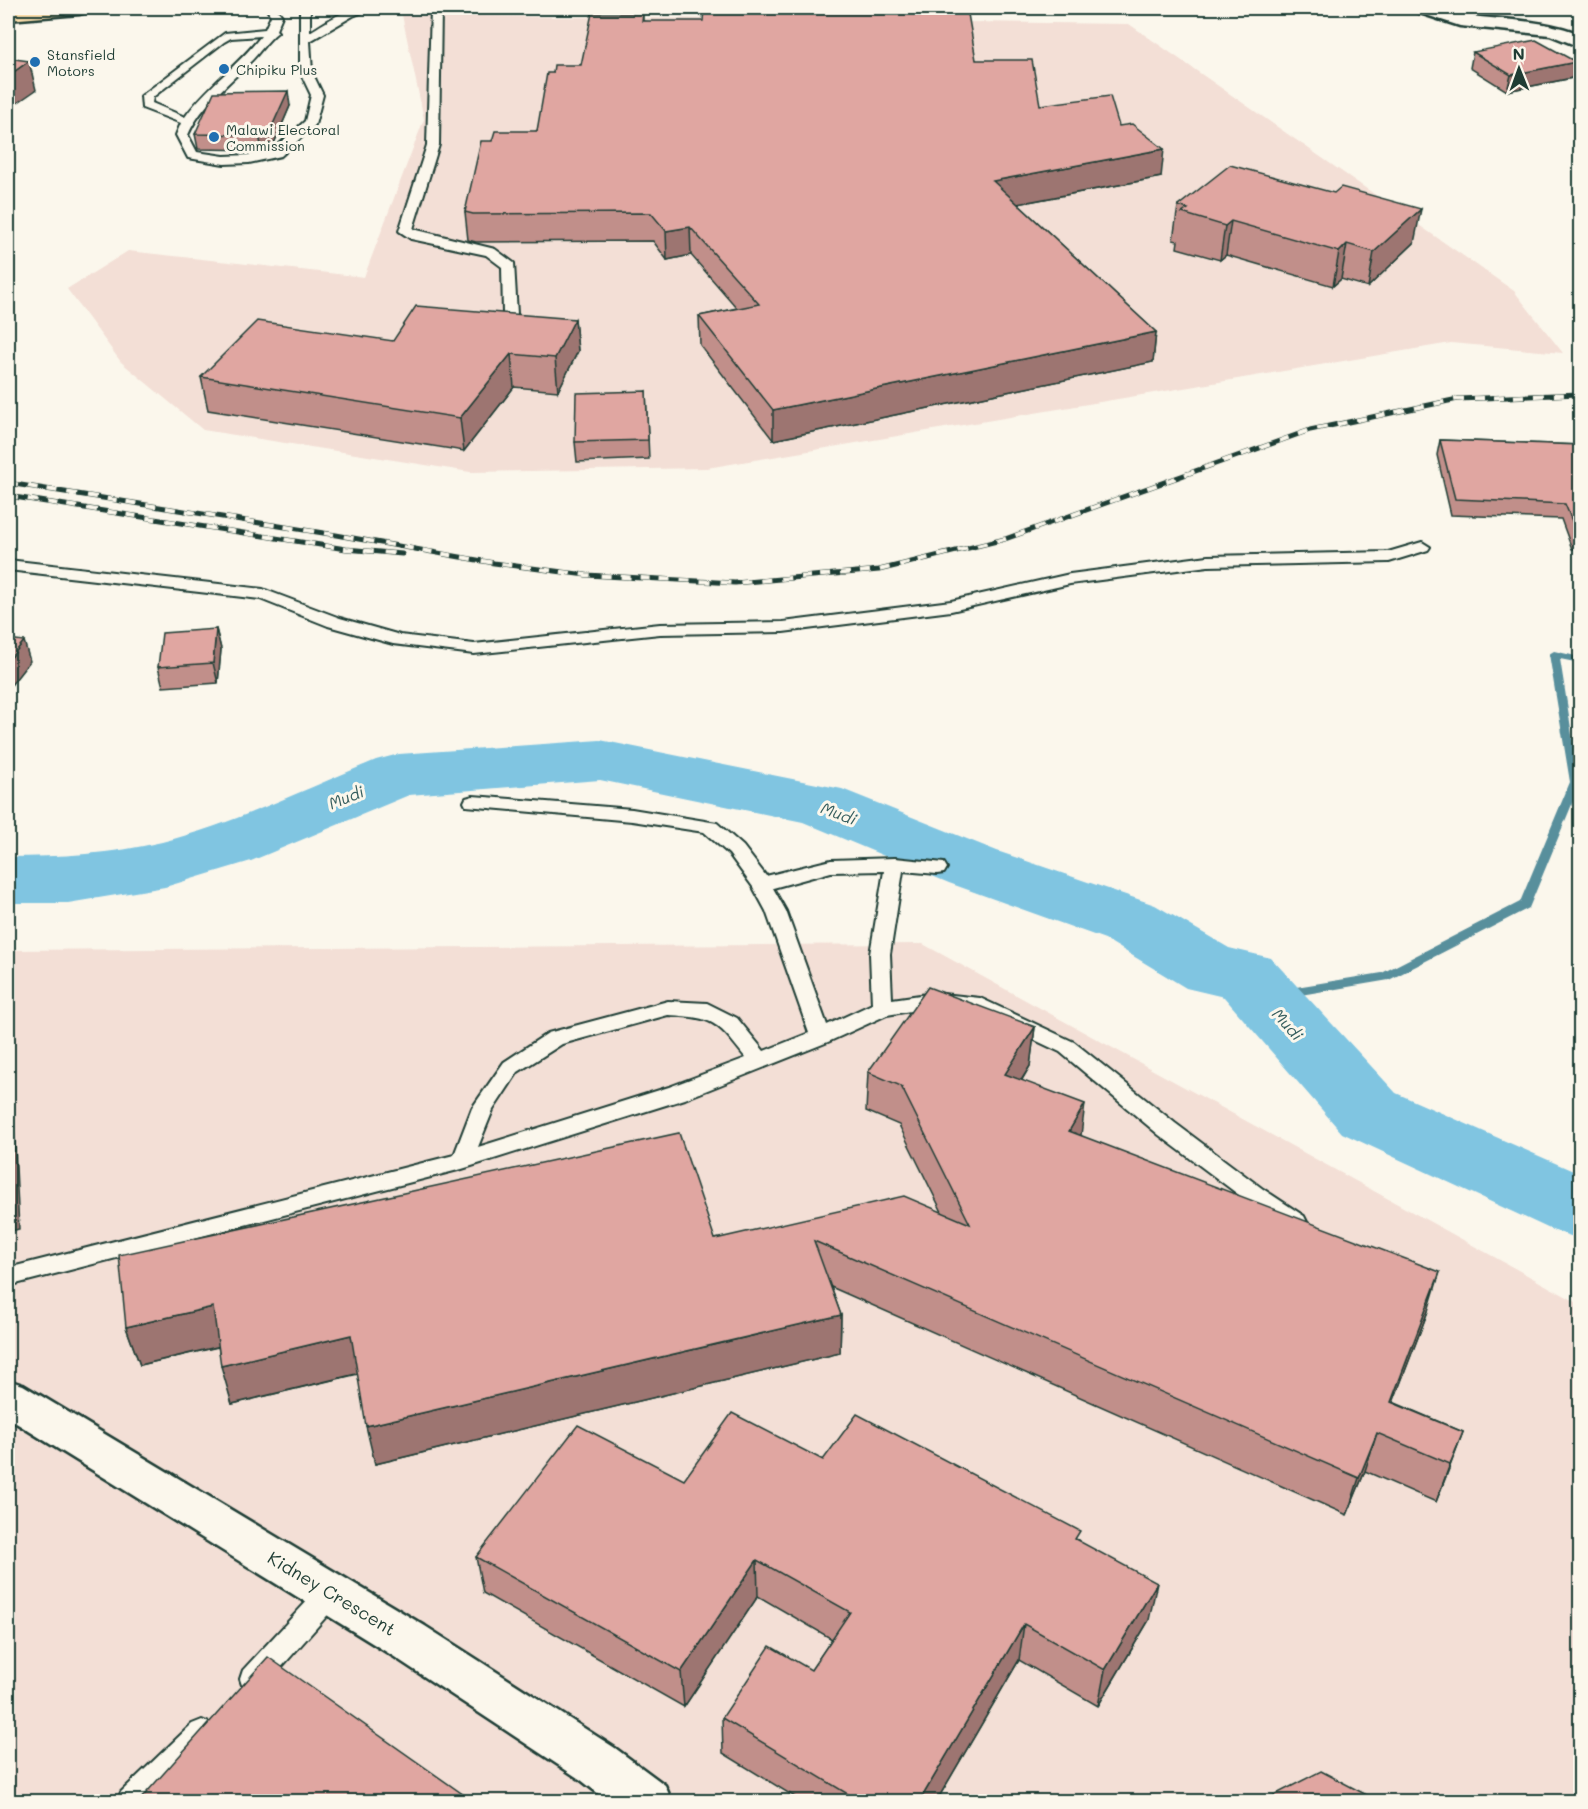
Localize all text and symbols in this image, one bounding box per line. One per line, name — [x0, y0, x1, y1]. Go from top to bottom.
north arrow — [1489, 39, 1549, 99]
text: N — [1512, 43, 1525, 64]
place label: Stansfield Motors — [47, 45, 115, 80]
marker: Stansfield Motors — [28, 55, 42, 69]
place label: Chipiku Plus — [236, 60, 317, 79]
marker: Chipiku Plus — [217, 62, 231, 76]
place label: Malawi Electoral Commission — [226, 120, 340, 155]
marker: Malawi Electoral Commission — [207, 130, 221, 144]
water label: Mudi — [325, 780, 367, 814]
water label: Mudi — [818, 797, 860, 829]
water label: Mudi — [1268, 1003, 1308, 1045]
street label: Kidney Crescent — [263, 1545, 401, 1641]

